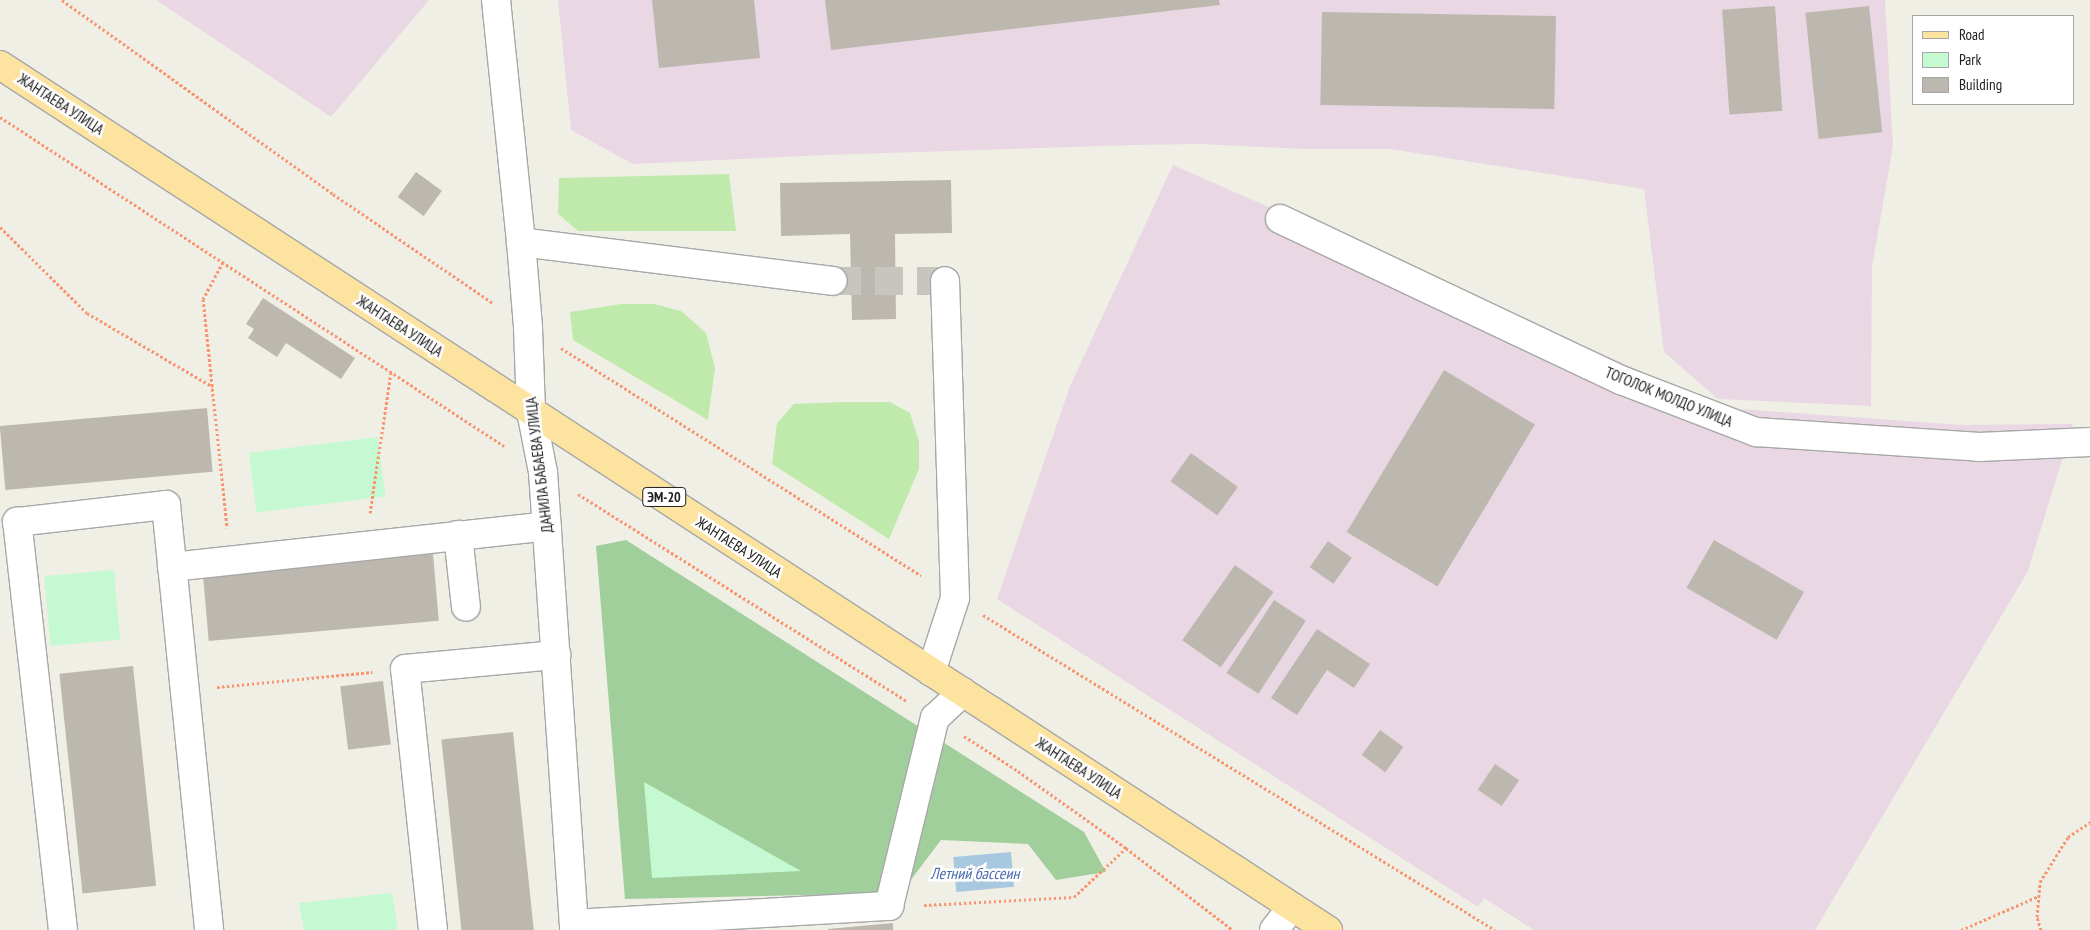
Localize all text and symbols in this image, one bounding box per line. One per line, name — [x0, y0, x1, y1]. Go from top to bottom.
legend — [1912, 15, 2075, 105]
text: Road — [1959, 25, 1985, 44]
text: Park — [1959, 50, 1981, 69]
street label: ЖАНТАЕВА УЛИЦА — [14, 69, 108, 139]
text: Building — [1959, 75, 2002, 94]
street label: ЖАНТАЕВА УЛИЦА — [353, 291, 447, 361]
street label: ТОГОЛОК МОЛДО УЛИЦА — [1602, 363, 1736, 431]
street label: ДАНИЛА БАБАЕВА УЛИЦА — [522, 395, 556, 535]
road number: ЭМ-20 — [642, 486, 686, 508]
street label: ЖАНТАЕВА УЛИЦА — [692, 512, 786, 582]
street label: ЖАНТАЕВА УЛИЦА — [1032, 733, 1126, 803]
water label: Летний бассеин — [931, 863, 1019, 883]

